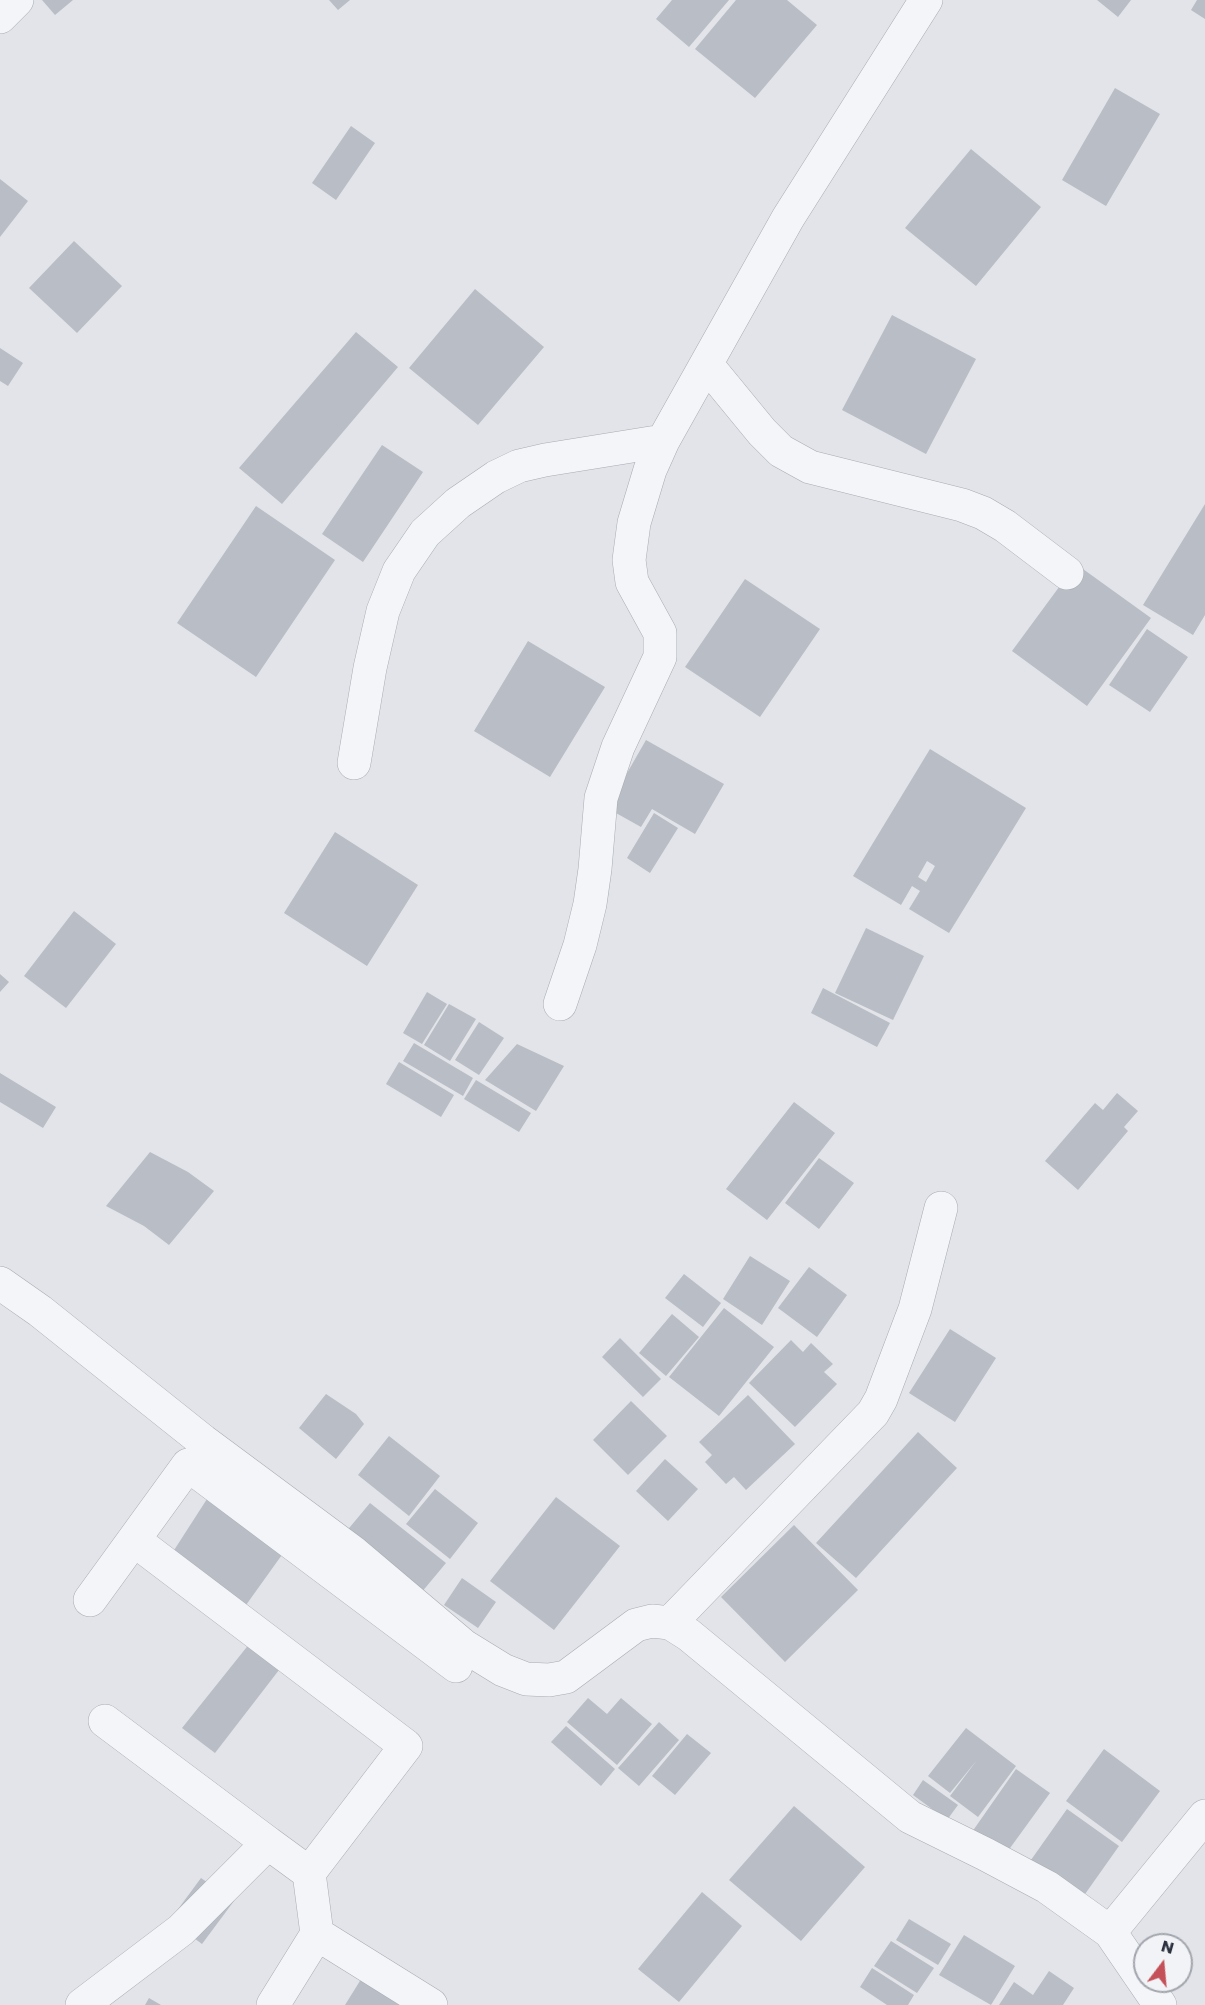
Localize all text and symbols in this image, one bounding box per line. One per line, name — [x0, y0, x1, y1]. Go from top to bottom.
north arrow — [1133, 1933, 1193, 1993]
text: N — [1159, 1934, 1177, 1960]

